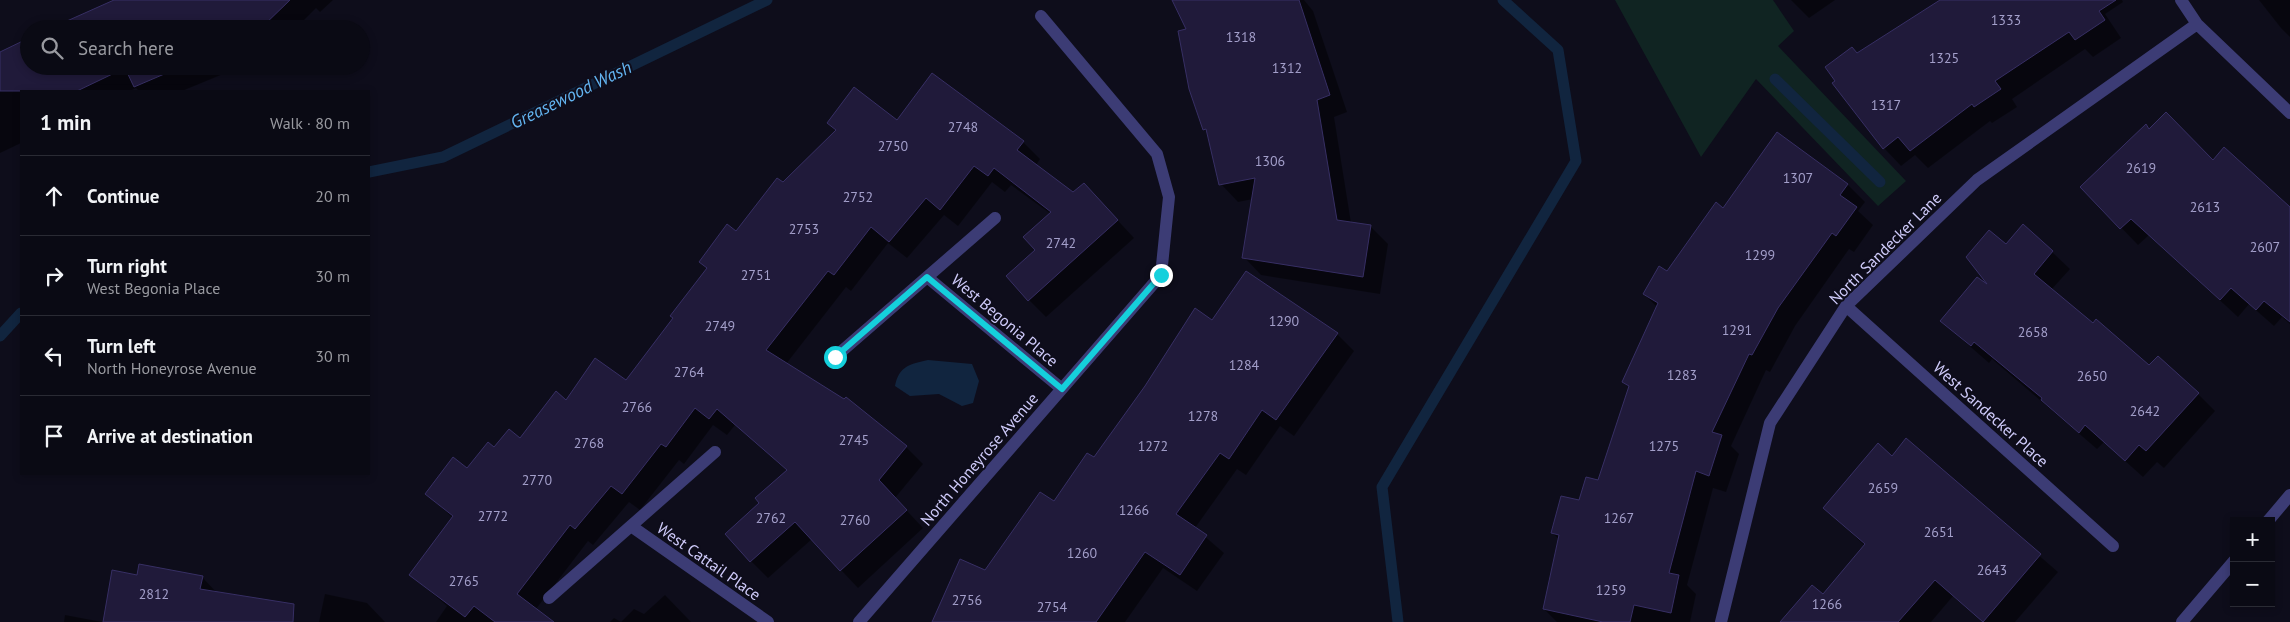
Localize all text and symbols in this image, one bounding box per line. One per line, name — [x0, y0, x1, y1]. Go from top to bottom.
house number: 1333 — [1991, 11, 2021, 29]
search box — [20, 20, 370, 75]
house number: 1318 — [1226, 28, 1256, 46]
icon: search — [38, 34, 66, 62]
text: Search here — [78, 36, 174, 60]
house number: 1325 — [1929, 49, 1959, 67]
water label: Greasewood Wash — [506, 55, 635, 134]
house number: 1312 — [1272, 59, 1302, 77]
house number: 1317 — [1871, 96, 1901, 114]
text: 1 min — [40, 109, 91, 136]
text: Walk · 80 m — [270, 113, 350, 133]
house number: 2748 — [948, 118, 978, 136]
house number: 2750 — [878, 137, 909, 155]
house number: 1306 — [1255, 152, 1285, 170]
house number: 2619 — [2126, 159, 2156, 177]
house number: 1307 — [1783, 169, 1813, 187]
icon: ahead — [40, 182, 68, 210]
text: Continue — [87, 184, 159, 208]
text: 20 m — [315, 186, 350, 206]
house number: 2752 — [843, 188, 873, 206]
street label: North Sandecker Lane — [1825, 188, 1945, 308]
house number: 2613 — [2190, 198, 2220, 216]
house number: 2753 — [789, 220, 819, 238]
house number: 2742 — [1046, 234, 1076, 252]
house number: 2607 — [2250, 238, 2280, 256]
house number: 1299 — [1745, 246, 1775, 264]
text: Turn right — [87, 254, 167, 278]
icon: right — [40, 262, 68, 290]
route end — [1150, 264, 1173, 287]
text: 30 m — [315, 266, 350, 286]
house number: 2751 — [741, 266, 771, 284]
street label: West Begonia Place — [947, 269, 1063, 371]
text: West Begonia Place — [87, 278, 220, 298]
house number: 1290 — [1269, 312, 1300, 330]
house number: 2749 — [705, 317, 735, 335]
house number: 1291 — [1722, 321, 1752, 339]
house number: 2658 — [2018, 323, 2048, 341]
text: Turn left — [87, 334, 156, 358]
icon: left — [40, 342, 68, 370]
text: 30 m — [315, 346, 350, 366]
route start — [824, 346, 847, 369]
house number: 1284 — [1229, 356, 1260, 374]
street label: West Sandecker Place — [1929, 357, 2053, 471]
text: North Honeyrose Avenue — [87, 358, 257, 378]
house number: 2764 — [674, 363, 705, 381]
house number: 1283 — [1667, 366, 1697, 384]
house number: 2650 — [2077, 367, 2108, 385]
street label: North Honeyrose Avenue — [916, 388, 1042, 530]
house number: 2766 — [622, 398, 652, 416]
house number: 2642 — [2130, 402, 2160, 420]
house number: 1278 — [1188, 407, 1218, 425]
icon: arrive — [40, 422, 68, 450]
text: Arrive at destination — [87, 424, 253, 448]
house number: 2745 — [839, 431, 869, 449]
house number: 2768 — [574, 434, 604, 452]
house number: 1272 — [1138, 437, 1168, 455]
house number: 1275 — [1649, 437, 1679, 455]
house number: 2770 — [522, 471, 553, 489]
house number: 2659 — [1868, 479, 1898, 497]
house number: 1266 — [1119, 501, 1149, 519]
house number: 2772 — [478, 507, 508, 525]
house number: 2762 — [756, 509, 786, 527]
house number: 1267 — [1604, 509, 1634, 527]
house number: 2760 — [840, 511, 871, 529]
map controls — [2230, 517, 2275, 607]
button: + — [2230, 517, 2275, 562]
street label: West Cattail Place — [653, 518, 765, 604]
house number: 2651 — [1924, 523, 1954, 541]
house number: 1260 — [1067, 544, 1098, 562]
house number: 2643 — [1977, 561, 2007, 579]
button: − — [2230, 562, 2275, 607]
house number: 2765 — [449, 572, 479, 590]
house number: 1259 — [1596, 581, 1626, 599]
house number: 2812 — [139, 585, 169, 603]
house number: 2756 — [952, 591, 982, 609]
house number: 1266 — [1812, 595, 1842, 613]
house number: 2754 — [1037, 598, 1068, 616]

